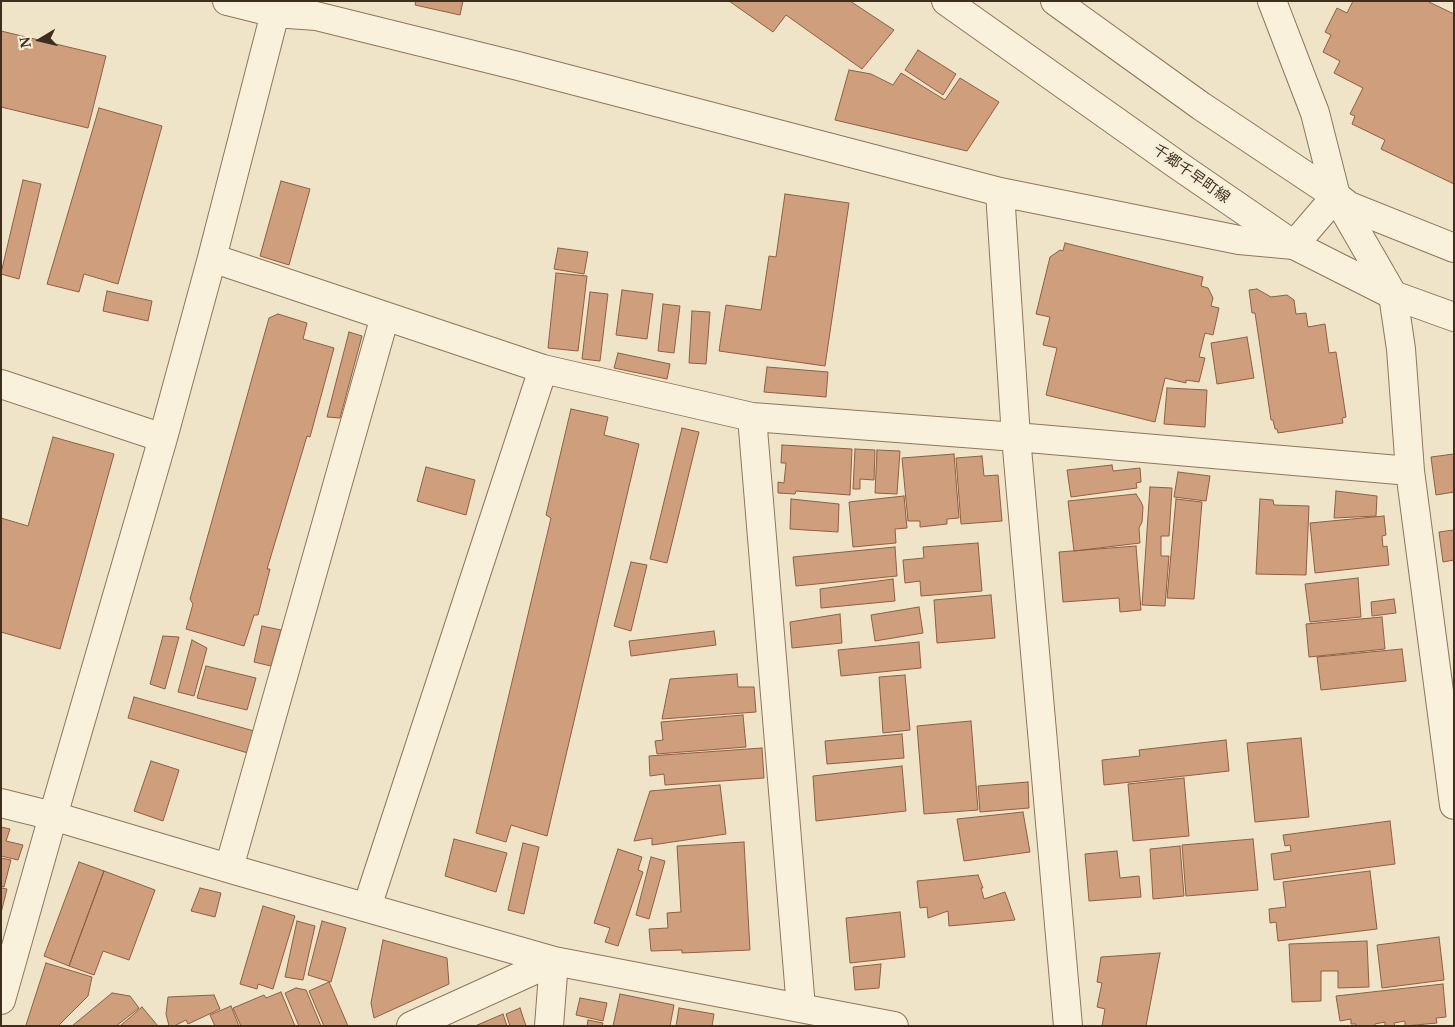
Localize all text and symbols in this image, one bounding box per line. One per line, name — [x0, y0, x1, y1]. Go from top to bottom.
north arrow — [15, 15, 65, 65]
text: N — [14, 35, 35, 49]
street label: 千郷千早町線 — [1149, 141, 1233, 207]

